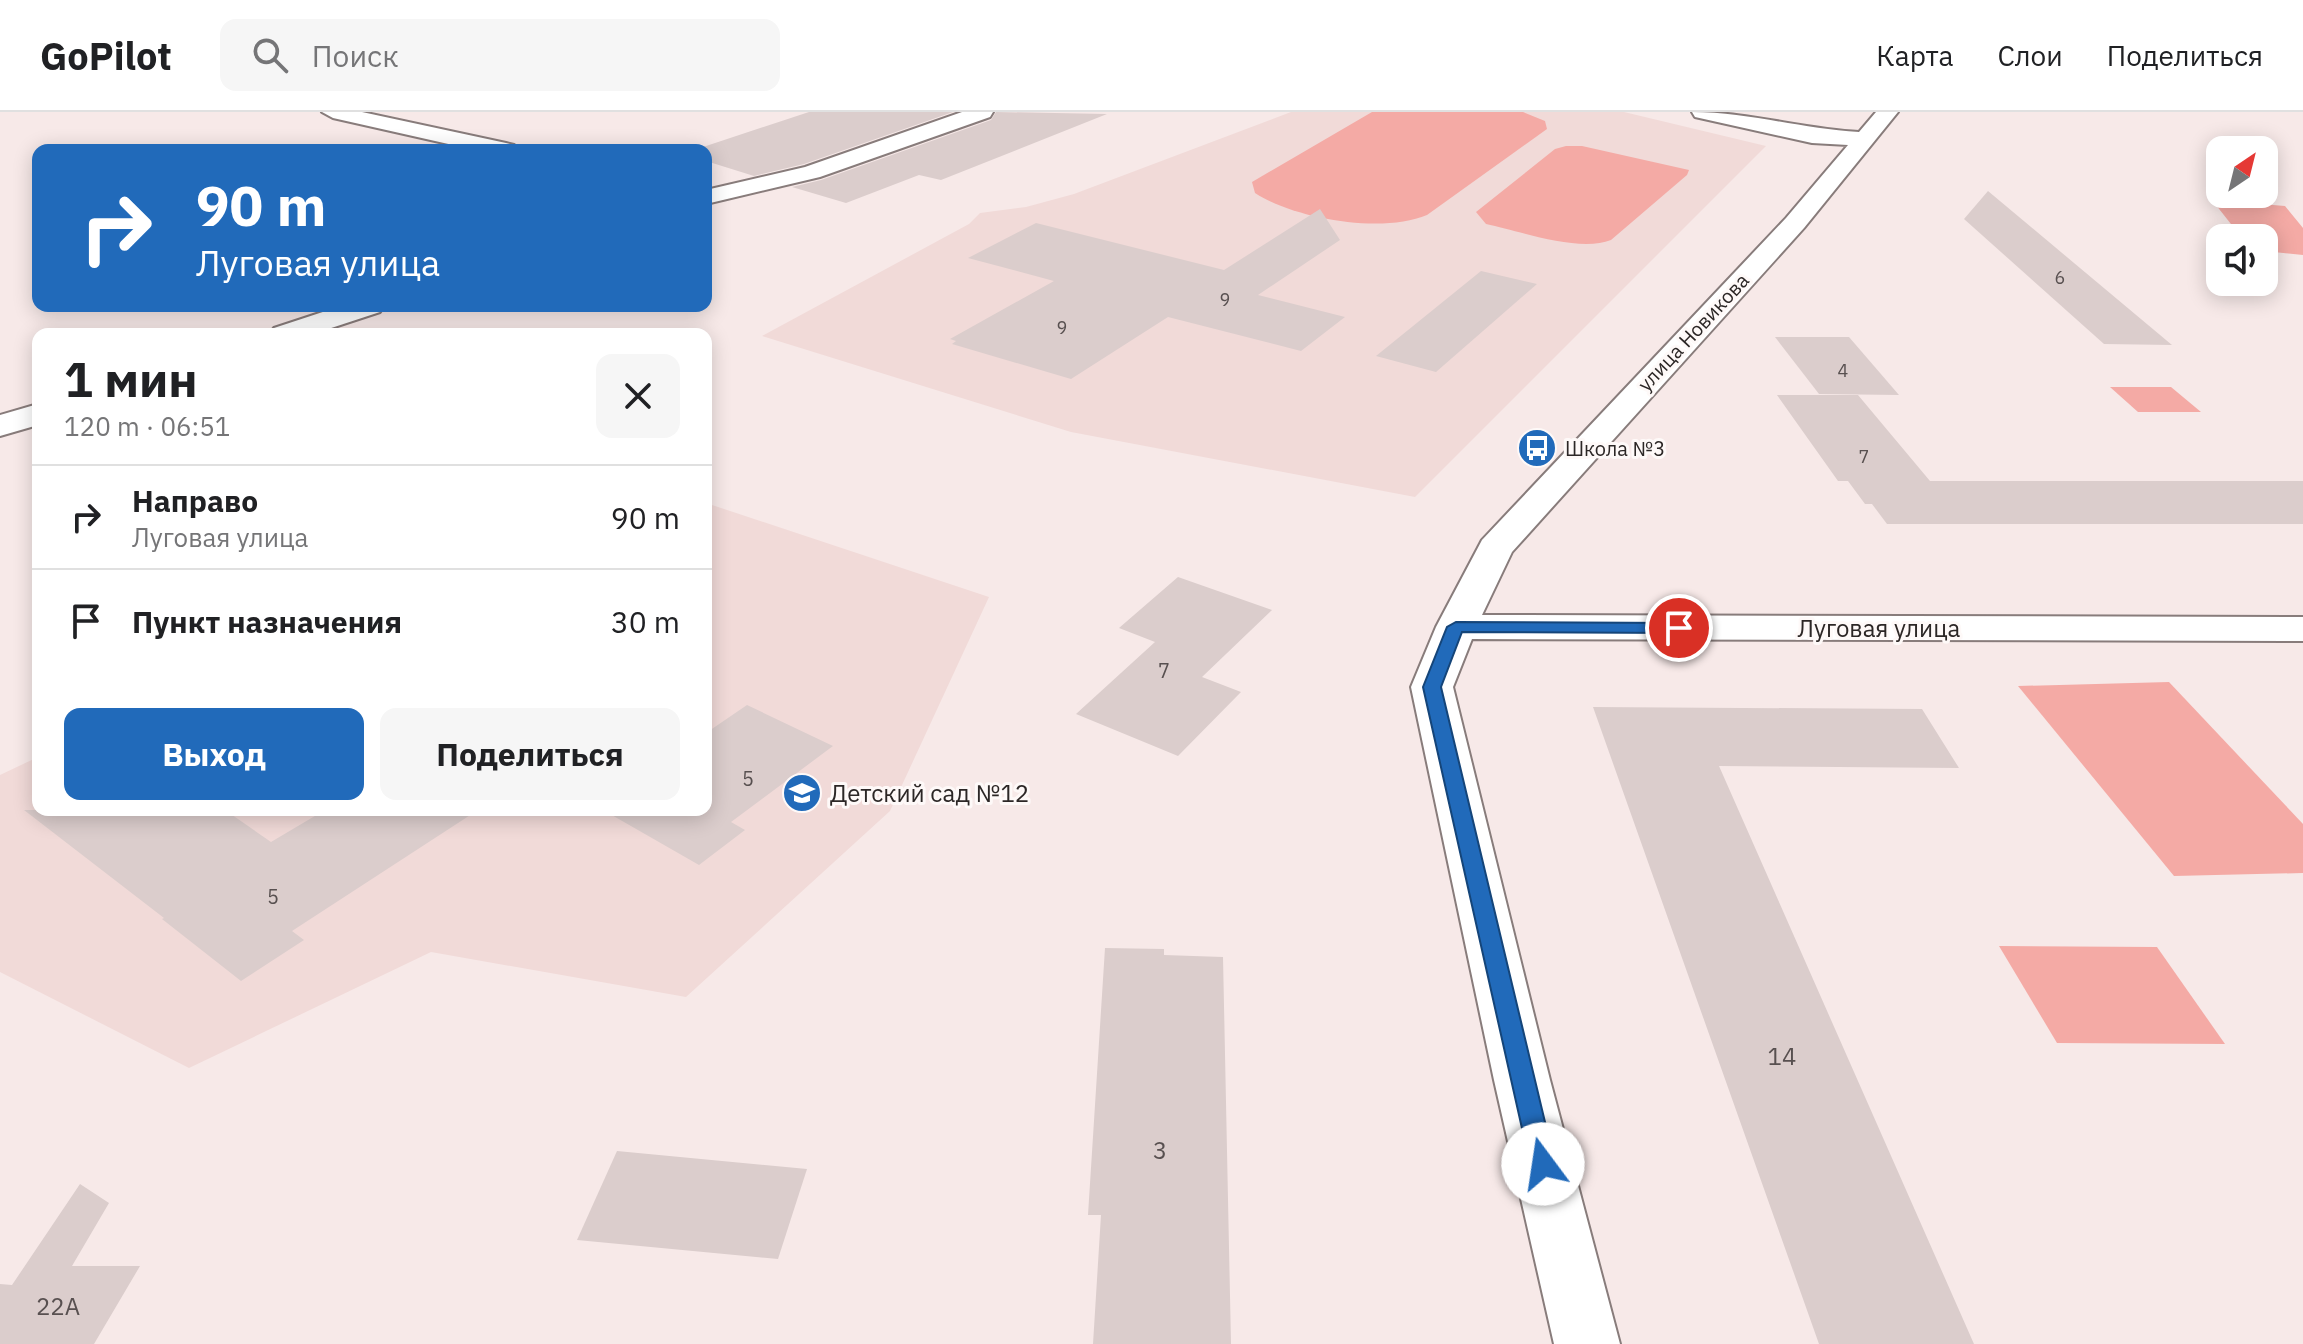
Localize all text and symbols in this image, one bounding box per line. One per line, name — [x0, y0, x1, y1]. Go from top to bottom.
search box — [220, 19, 780, 91]
text: GoPilot — [40, 31, 172, 80]
icon: search — [248, 33, 292, 77]
text: Поиск — [312, 36, 399, 75]
text: Карта — [1876, 37, 1953, 74]
text: Слои — [1997, 37, 2063, 74]
text: Поделиться — [2107, 37, 2263, 74]
north arrow — [2206, 136, 2278, 208]
map controls — [2206, 136, 2278, 296]
text: 90 m — [196, 169, 326, 241]
icon: right — [64, 176, 168, 280]
button: sound — [2206, 224, 2278, 296]
text: Луговая улица — [196, 239, 440, 286]
house number: 6 — [2055, 266, 2065, 289]
street label: улица Новикова — [1631, 267, 1755, 397]
house number: 9 — [1220, 288, 1230, 311]
house number: 9 — [1057, 316, 1067, 339]
text: 1 мин — [64, 348, 198, 410]
button: close — [596, 354, 680, 438]
house number: 4 — [1838, 359, 1849, 382]
text: 120 m · 06:51 — [64, 409, 230, 443]
bus stop icon: Школа №3 — [1516, 427, 1558, 469]
place label: Школа №3 — [1565, 435, 1665, 462]
house number: 7 — [1859, 445, 1869, 468]
text: Направо — [132, 481, 258, 520]
icon: right — [64, 495, 108, 539]
text: 90 m — [611, 498, 680, 537]
text: Луговая улица — [132, 520, 308, 554]
pin — [1645, 594, 1713, 662]
icon: arrive — [64, 599, 108, 643]
text: Пункт назначения — [132, 602, 402, 641]
text: 30 m — [611, 602, 680, 641]
icon: arrive — [1657, 606, 1701, 650]
street label: Луговая улица — [1798, 612, 1961, 644]
house number: 7 — [1158, 657, 1170, 684]
button: Выход — [64, 708, 364, 800]
button: Поделиться — [380, 708, 680, 800]
house number: 5 — [742, 765, 754, 792]
school or university icon: Детский сад №12 — [781, 772, 823, 814]
place label: Детский сад №12 — [830, 777, 1029, 809]
house number: 5 — [267, 883, 279, 910]
house number: 14 — [1768, 1040, 1796, 1072]
position arrow — [1501, 1122, 1585, 1206]
house number: 3 — [1153, 1134, 1167, 1166]
house number: 22А — [36, 1290, 80, 1322]

